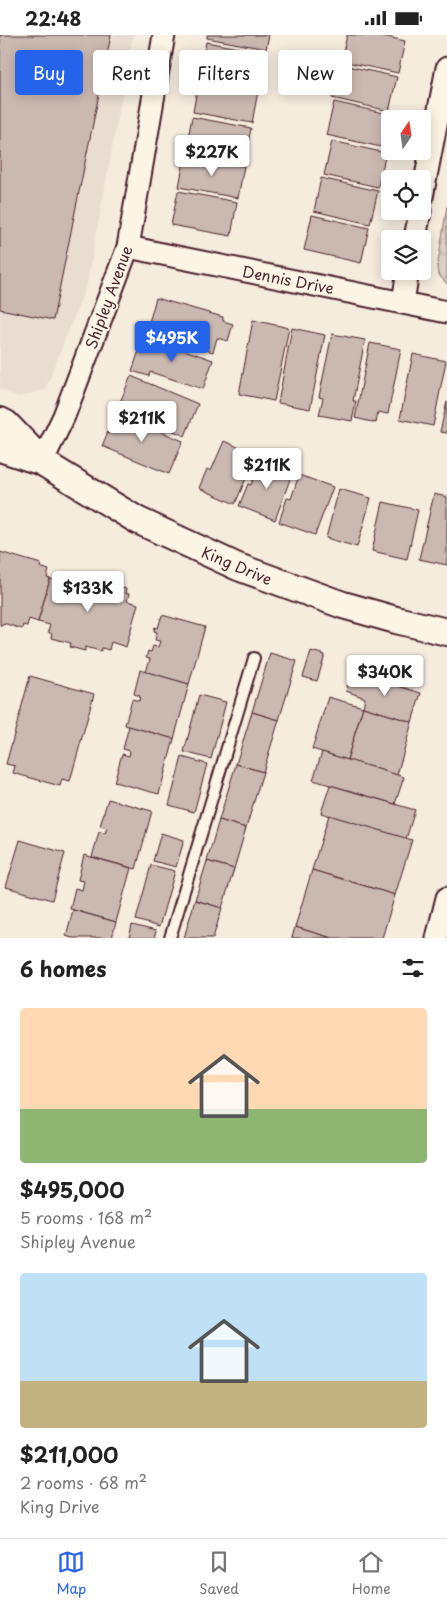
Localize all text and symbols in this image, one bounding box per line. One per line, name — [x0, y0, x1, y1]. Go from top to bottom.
text: 22:48 — [25, 4, 81, 32]
chip: Buy — [15, 50, 83, 95]
chip: Rent — [93, 50, 169, 95]
chip: Filters — [179, 50, 268, 95]
chip: New — [278, 50, 352, 95]
north arrow — [381, 110, 431, 160]
map controls — [381, 110, 431, 280]
pin: $227K — [177, 135, 247, 177]
text: $227K — [186, 139, 238, 163]
button: locate — [381, 170, 431, 220]
button: layers — [381, 230, 431, 280]
street label: Shipley Avenue — [79, 242, 137, 352]
street label: Dennis Drive — [240, 259, 336, 299]
pin: $495K — [137, 321, 207, 363]
text: $495K — [146, 325, 198, 349]
pin: $211K — [107, 401, 177, 443]
text: $211K — [118, 405, 166, 429]
pin: $211K — [232, 447, 302, 490]
text: $211K — [243, 452, 291, 476]
street label: King Drive — [198, 540, 276, 590]
pin: $133K — [53, 571, 123, 613]
text: $133K — [63, 575, 113, 599]
pin: $340K — [350, 655, 420, 697]
text: $340K — [358, 659, 412, 683]
text: 6 homes — [20, 952, 106, 984]
icon: filters — [399, 954, 427, 982]
icon: home — [179, 1041, 269, 1131]
text: $495,000 — [20, 1173, 124, 1205]
text: 5 rooms · 168 m² — [20, 1205, 152, 1229]
text: Shipley Avenue — [20, 1229, 136, 1253]
icon: home — [179, 1306, 269, 1396]
text: $211,000 — [20, 1438, 118, 1470]
text: 2 rooms · 68 m² — [20, 1470, 147, 1494]
text: King Drive — [20, 1494, 99, 1518]
tab: Map — [56, 1548, 86, 1599]
tab: Saved — [199, 1548, 239, 1599]
tab: Home — [352, 1548, 391, 1599]

